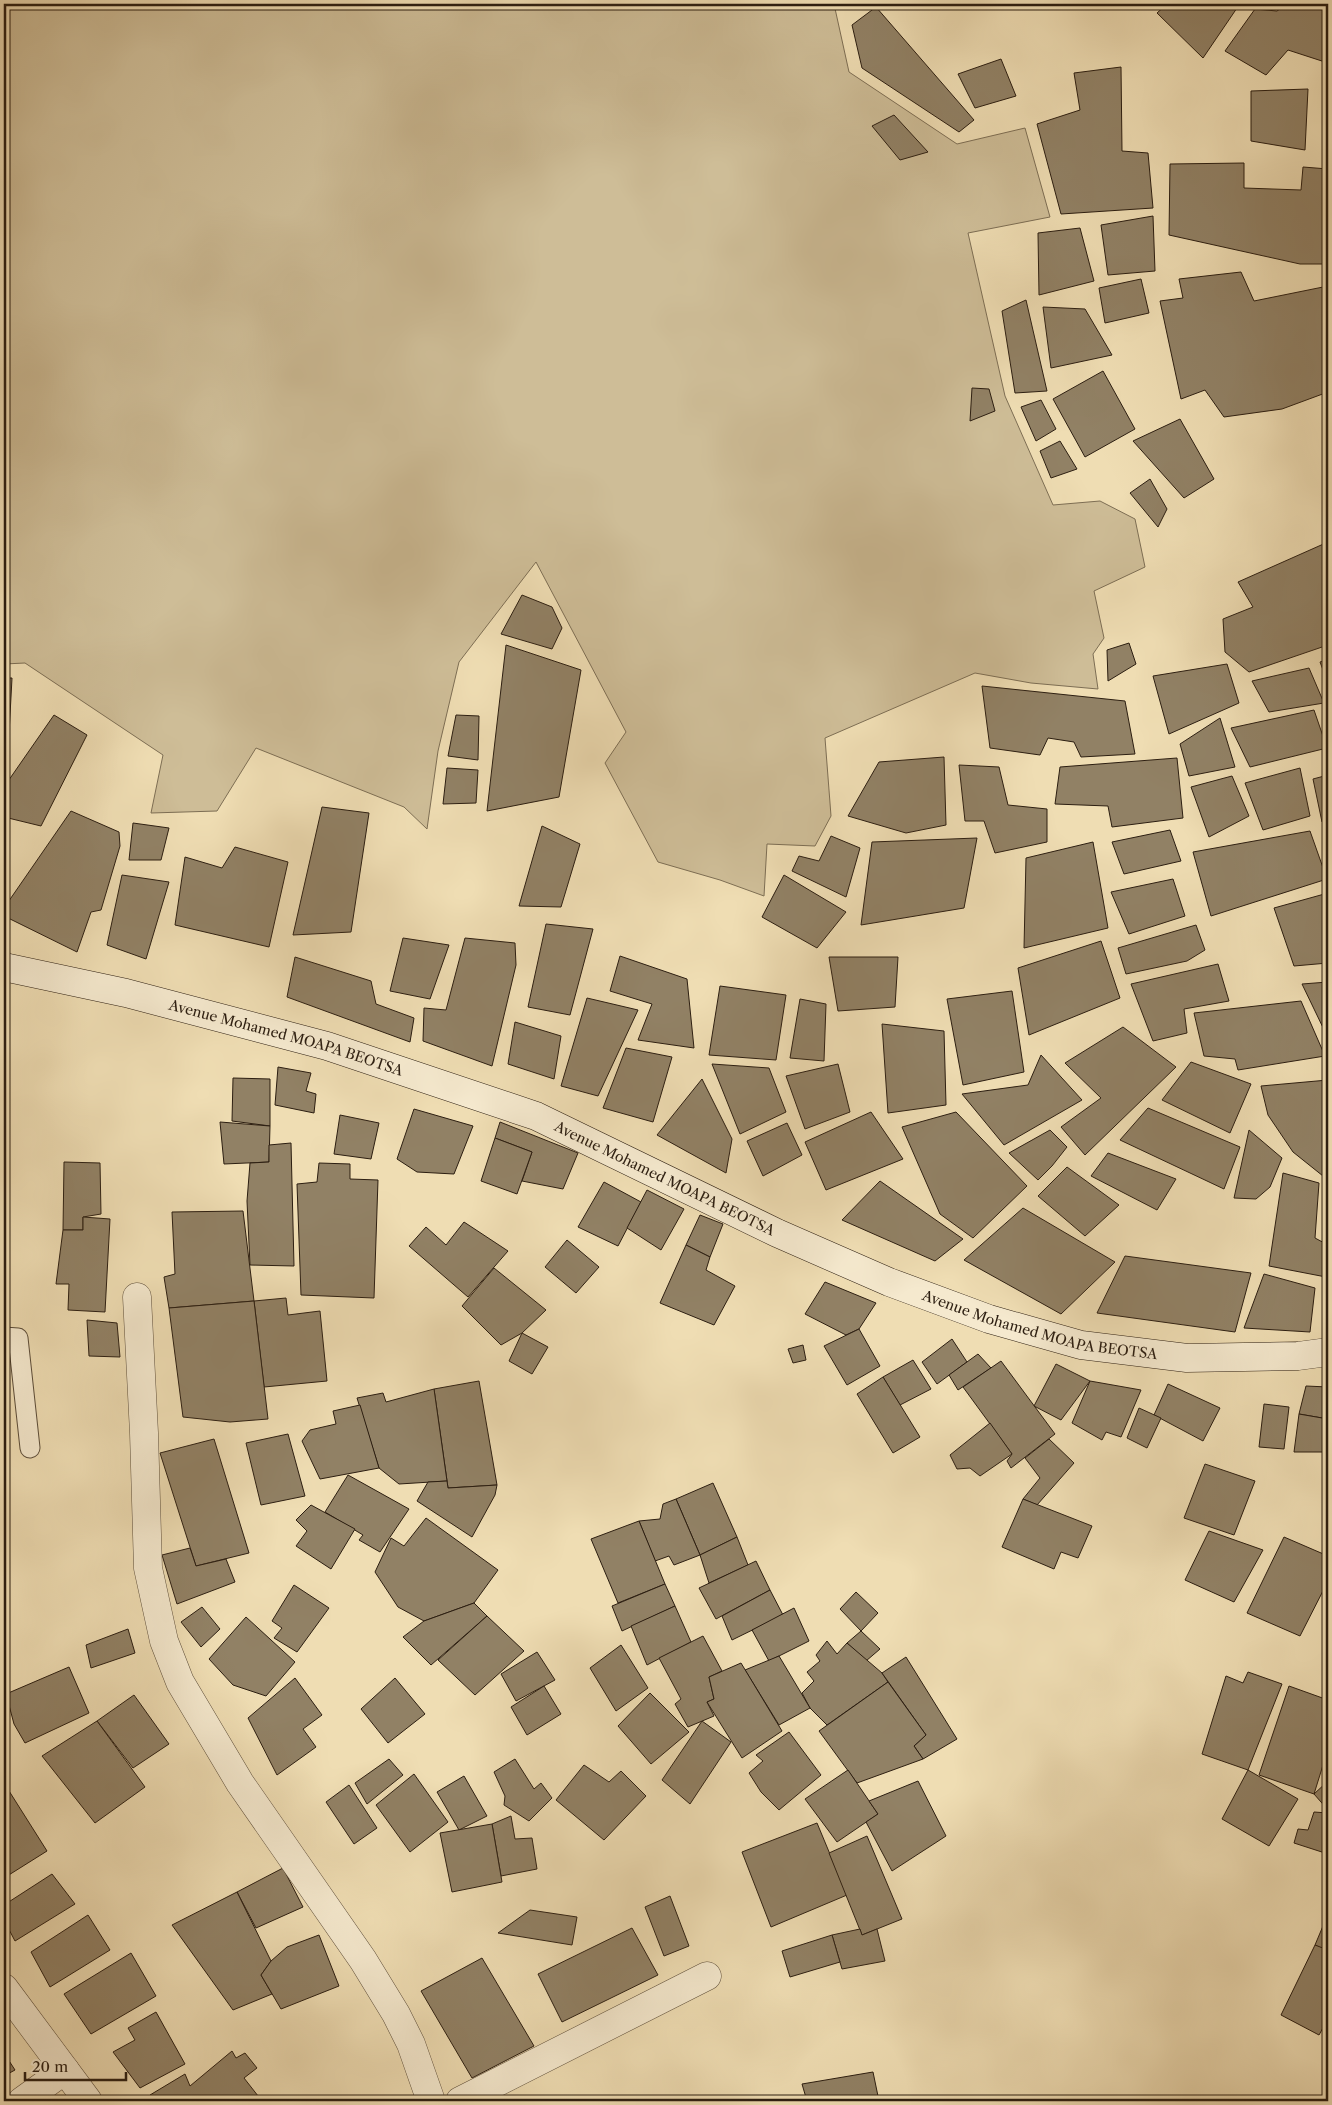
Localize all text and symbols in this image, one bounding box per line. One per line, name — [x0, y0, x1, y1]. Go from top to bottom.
street label: Avenue Mohamed MOAPA BEOTSA — [166, 995, 406, 1080]
street label: Avenue Mohamed MOAPA BEOTSA — [551, 1117, 778, 1240]
street label: Avenue Mohamed MOAPA BEOTSA — [919, 1286, 1159, 1363]
scale bar — [25, 2050, 126, 2082]
text: 20 m — [32, 2057, 68, 2076]

